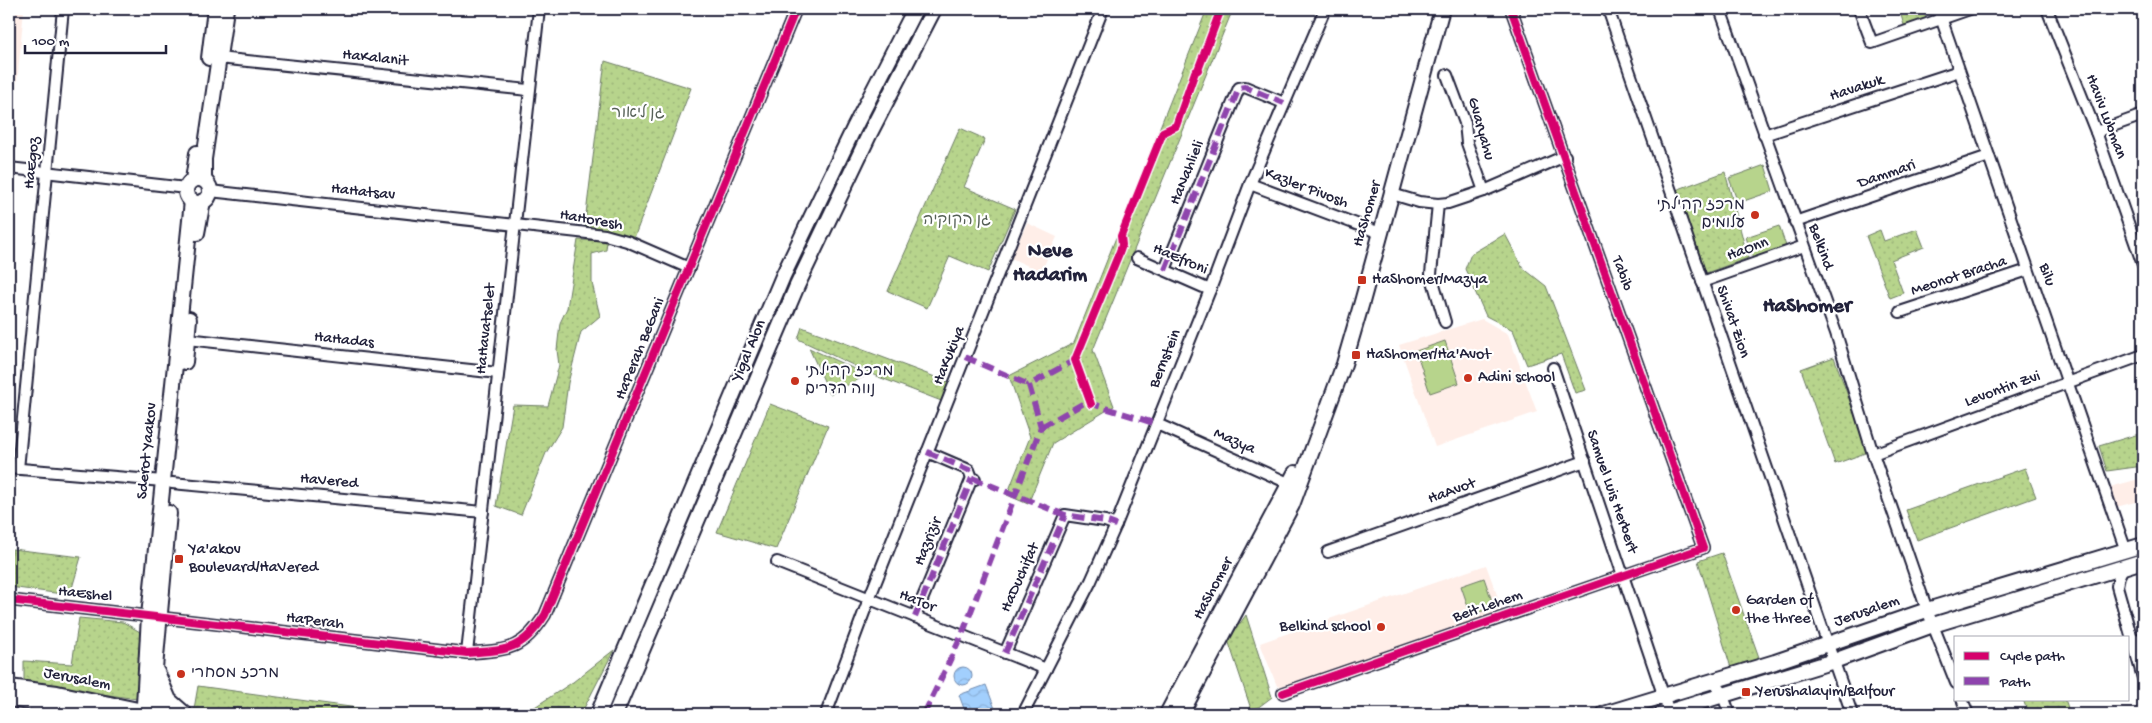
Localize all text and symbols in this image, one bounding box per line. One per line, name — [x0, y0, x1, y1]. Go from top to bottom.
scale bar — [25, 22, 166, 54]
text: 100 m — [31, 33, 70, 51]
street label: HaKalanit — [341, 46, 410, 72]
street label: Havakuk — [1828, 71, 1888, 107]
street label: Haviv Lubman — [2080, 72, 2130, 162]
street label: Gvaryahu — [1462, 95, 1498, 163]
park label: גן ליאור — [611, 103, 665, 124]
street label: HaEgoz — [21, 135, 45, 190]
street label: HaNahlieli — [1166, 138, 1210, 208]
street label: Dammari — [1855, 156, 1918, 194]
street label: Kazler Pivosh — [1261, 164, 1351, 214]
street label: HaShomer — [1350, 178, 1387, 249]
street label: HaHatsav — [330, 180, 396, 206]
place label: מרכז קהילתי עלומים — [1656, 195, 1745, 234]
street label: HaHoresh — [558, 206, 624, 236]
marker: מרכז קהילתי עלומים — [1749, 209, 1761, 221]
park label: גן הקוקיה — [923, 212, 991, 231]
street label: Belkind — [1803, 220, 1838, 274]
street label: HaOnn — [1725, 234, 1772, 266]
district label: Neve Hadarim — [1013, 240, 1087, 289]
street label: HaEfroni — [1150, 240, 1210, 280]
street label: Meonot Bracha — [1909, 252, 2010, 301]
street label: Tabib — [1606, 253, 1636, 294]
street label: Bilu — [2033, 260, 2059, 289]
place label: HaShomer/Mazya — [1372, 271, 1488, 290]
marker: HaShomer/Mazya — [1356, 274, 1368, 286]
street label: HaHavatselet — [473, 281, 501, 375]
street label: Shivat Zion — [1711, 283, 1753, 361]
street label: HaPerah BeGani — [612, 295, 670, 403]
district label: HaShomer — [1763, 295, 1854, 320]
street label: Yigal Alon — [728, 317, 772, 386]
street label: HaKukiya — [930, 323, 971, 388]
street label: Bernstein — [1145, 327, 1186, 392]
street label: HaHadas — [313, 328, 376, 354]
place label: HaShomer/Ha'Avot — [1366, 346, 1492, 365]
marker: HaShomer/Ha'Avot — [1350, 349, 1362, 361]
place label: מרכז קהילתי נווה הדרים — [805, 361, 894, 400]
street label: Levontin Zvi — [1962, 368, 2044, 412]
place label: Adini school — [1478, 369, 1555, 388]
marker: Adini school — [1462, 372, 1474, 384]
marker: מרכז קהילתי נווה הדרים — [789, 375, 801, 387]
street label: Sderot Yaakov — [133, 402, 163, 500]
street label: Mazya — [1210, 424, 1259, 460]
street label: Samuel Luis Herbert — [1581, 428, 1641, 558]
street label: HaVered — [299, 470, 361, 494]
street label: HaAvot — [1426, 474, 1480, 509]
street label: Hazrizir — [911, 514, 948, 569]
street label: HaDuchifat — [997, 539, 1045, 616]
place label: Ya'akov Boulevard/HaVered — [187, 541, 320, 578]
marker: Ya'akov Boulevard/HaVered — [173, 553, 185, 565]
street label: HaShomer — [1190, 554, 1239, 623]
street label: HaEshel — [57, 583, 113, 607]
street label: HaTor — [896, 586, 939, 618]
street label: Beit Lehem — [1450, 586, 1526, 628]
place label: Garden of the three — [1745, 592, 1814, 629]
street label: Jerusalem — [1832, 592, 1903, 632]
marker: Garden of the three — [1730, 604, 1742, 616]
street label: HaPerah — [285, 609, 345, 635]
place label: Belkind school — [1279, 618, 1371, 637]
marker: Belkind school — [1375, 621, 1387, 633]
legend — [1954, 636, 2130, 700]
text: Cycle path — [2000, 648, 2065, 666]
street label: Jerusalem — [42, 664, 113, 696]
place label: מרכז מסחרי — [191, 665, 279, 684]
marker: מרכז מסחרי — [175, 668, 187, 680]
text: Path — [1999, 674, 2031, 692]
place label: Yerushalayim/Balfour — [1754, 683, 1895, 702]
marker: Yerushalayim/Balfour — [1740, 686, 1752, 698]

